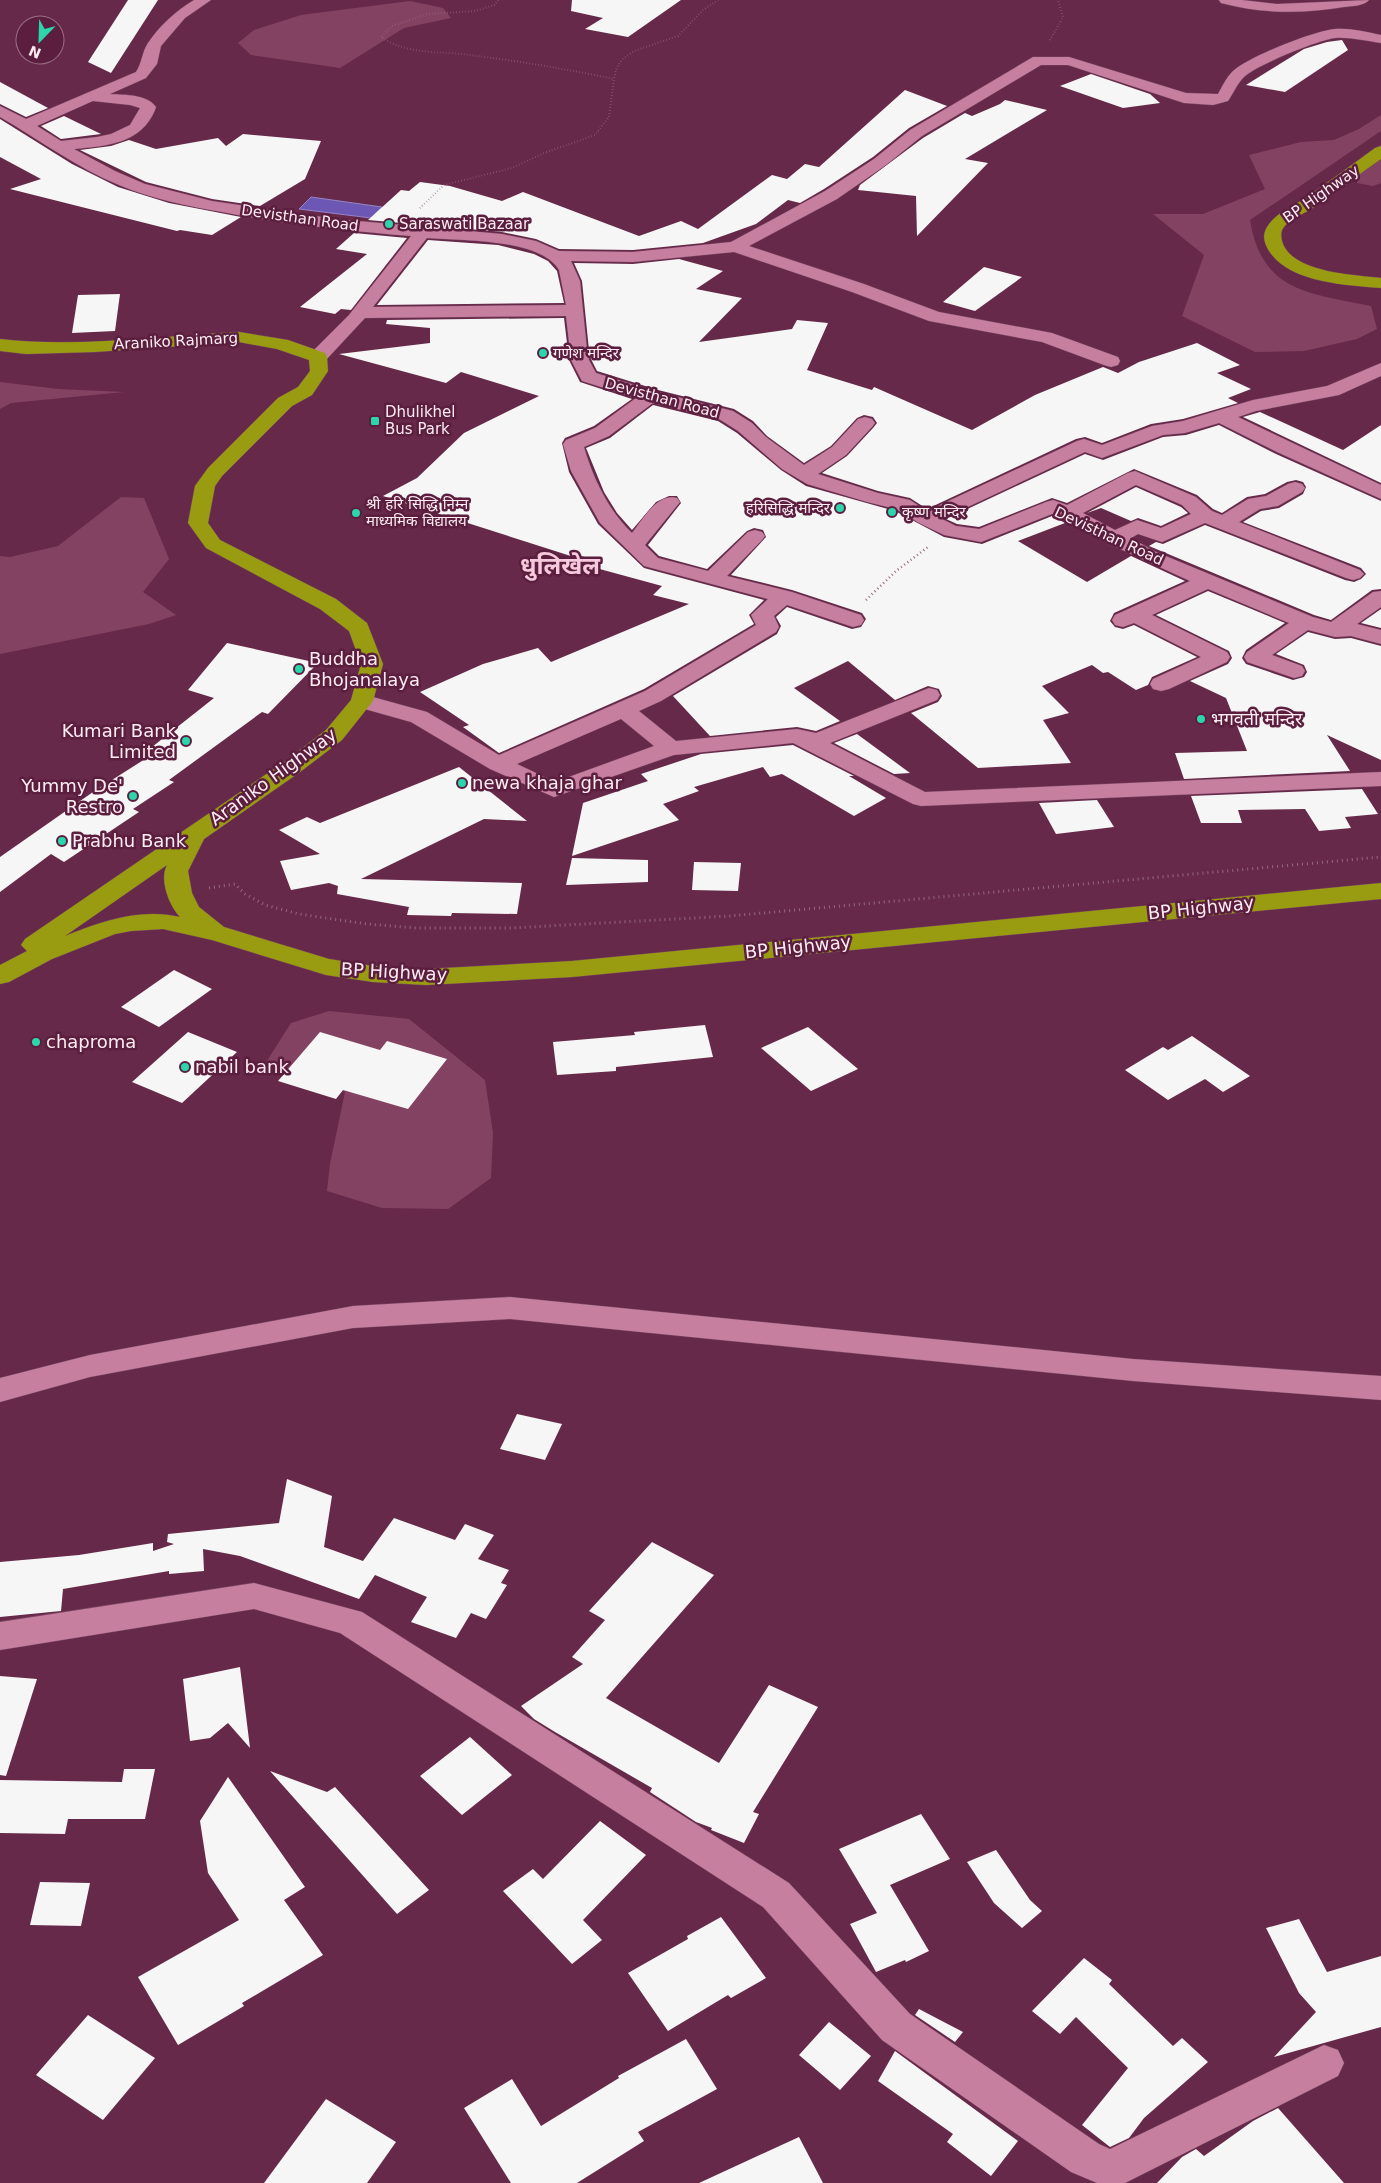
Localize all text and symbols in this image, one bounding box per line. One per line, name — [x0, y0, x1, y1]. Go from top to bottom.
north arrow — [15, 15, 65, 65]
text: N — [26, 42, 43, 62]
street label: BP Highway — [1279, 161, 1363, 227]
street label: Devisthan Road — [240, 201, 360, 235]
place label: Saraswati Bazaar — [399, 215, 530, 233]
marker: Saraswati Bazaar — [383, 218, 395, 230]
street label: Araniko Rajmarg — [114, 329, 238, 353]
place label: गणेश मन्दिर — [553, 344, 620, 362]
marker: गणेश मन्दिर — [537, 347, 549, 359]
street label: Devisthan Road — [603, 374, 721, 422]
place label: Dhulikhel Bus Park — [385, 403, 456, 438]
marker: Dhulikhel Bus Park — [369, 415, 381, 427]
place label: श्री हरि सिद्धि निम्न माध्यमिक विद्यालय — [366, 495, 469, 530]
place label: हरिसिद्धि मन्दिर — [746, 499, 831, 517]
marker: हरिसिद्धि मन्दिर — [834, 502, 846, 514]
place label: कृष्ण मन्दिर — [902, 503, 966, 522]
street label: Devisthan Road — [1052, 503, 1166, 569]
marker: कृष्ण मन्दिर — [886, 506, 898, 518]
marker: श्री हरि सिद्धि निम्न माध्यमिक विद्यालय — [350, 507, 362, 519]
district label: धुलिखेल — [520, 552, 601, 581]
place label: Buddha Bhojanalaya — [309, 648, 420, 690]
marker: Buddha Bhojanalaya — [293, 663, 305, 675]
place label: भगवती मन्दिर — [1211, 708, 1303, 729]
marker: भगवती मन्दिर — [1195, 713, 1207, 725]
place label: Kumari Bank Limited — [62, 720, 177, 762]
street label: Araniko Highway — [205, 723, 340, 830]
marker: Kumari Bank Limited — [180, 735, 192, 747]
place label: newa khaja ghar — [472, 772, 622, 793]
place label: Yummy De' Restro — [20, 775, 123, 817]
marker: newa khaja ghar — [456, 777, 468, 789]
marker: Yummy De' Restro — [127, 790, 139, 802]
place label: Prabhu Bank — [72, 830, 187, 851]
marker: Prabhu Bank — [56, 835, 68, 847]
street label: BP Highway — [1147, 891, 1255, 924]
street label: BP Highway — [744, 930, 852, 963]
street label: BP Highway — [340, 958, 448, 985]
place label: chaproma — [46, 1031, 136, 1052]
marker: chaproma — [30, 1036, 42, 1048]
place label: nabil bank — [195, 1056, 289, 1077]
marker: nabil bank — [179, 1061, 191, 1073]

